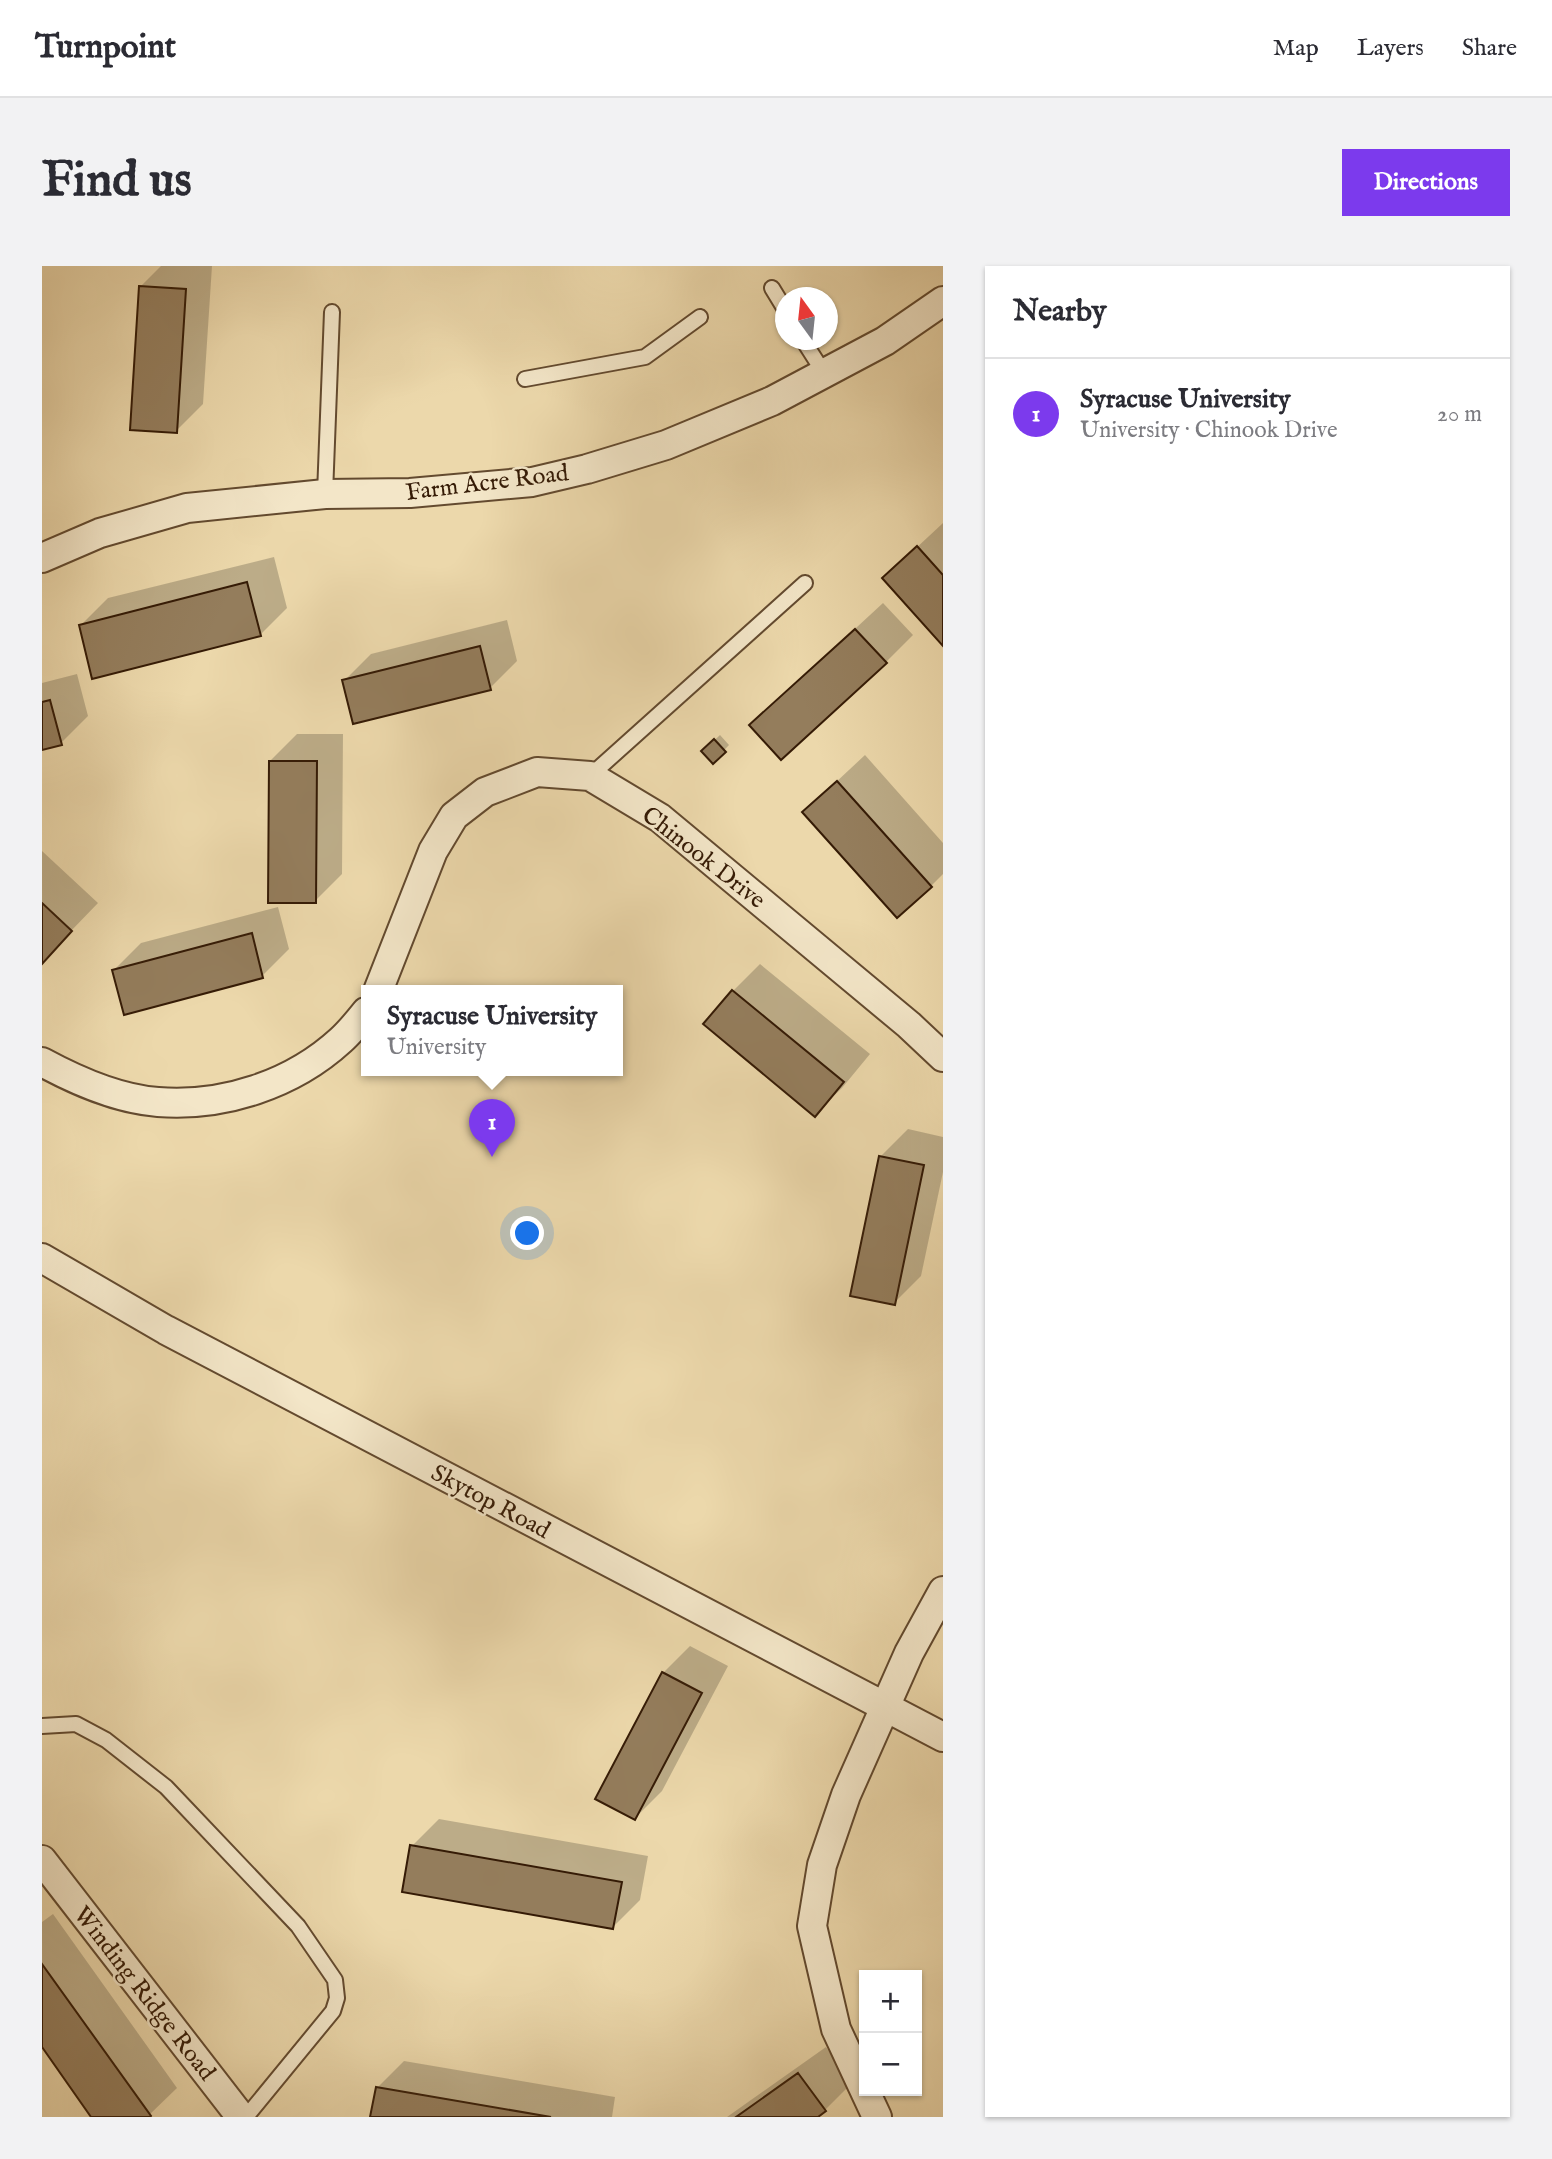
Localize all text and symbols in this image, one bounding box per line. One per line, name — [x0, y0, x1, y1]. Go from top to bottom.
text: Turnpoint — [35, 27, 176, 69]
text: Map — [1273, 33, 1319, 64]
text: Layers — [1357, 33, 1424, 64]
text: Share — [1462, 33, 1517, 64]
button: Directions — [1342, 149, 1510, 216]
text: Find us — [42, 151, 192, 213]
north arrow — [775, 287, 838, 350]
text: Nearby — [1013, 293, 1106, 331]
text: Syracuse University — [1080, 383, 1291, 416]
text: 1 — [1032, 400, 1040, 429]
text: 20 m — [1437, 400, 1482, 429]
text: University · Chinook Drive — [1080, 416, 1337, 445]
street label: Farm Acre Road — [404, 458, 570, 509]
street label: Chinook Drive — [635, 800, 771, 916]
popup — [361, 985, 623, 1076]
text: Syracuse University — [387, 1000, 597, 1033]
text: University — [387, 1033, 486, 1062]
pin: 1 — [469, 1099, 515, 1157]
your location — [510, 1216, 544, 1250]
street label: Skytop Road — [425, 1458, 555, 1547]
street label: Winding Ridge Road — [66, 1900, 222, 2088]
map controls — [859, 1970, 922, 2096]
button: + — [859, 1970, 922, 2033]
button: − — [859, 2033, 922, 2096]

